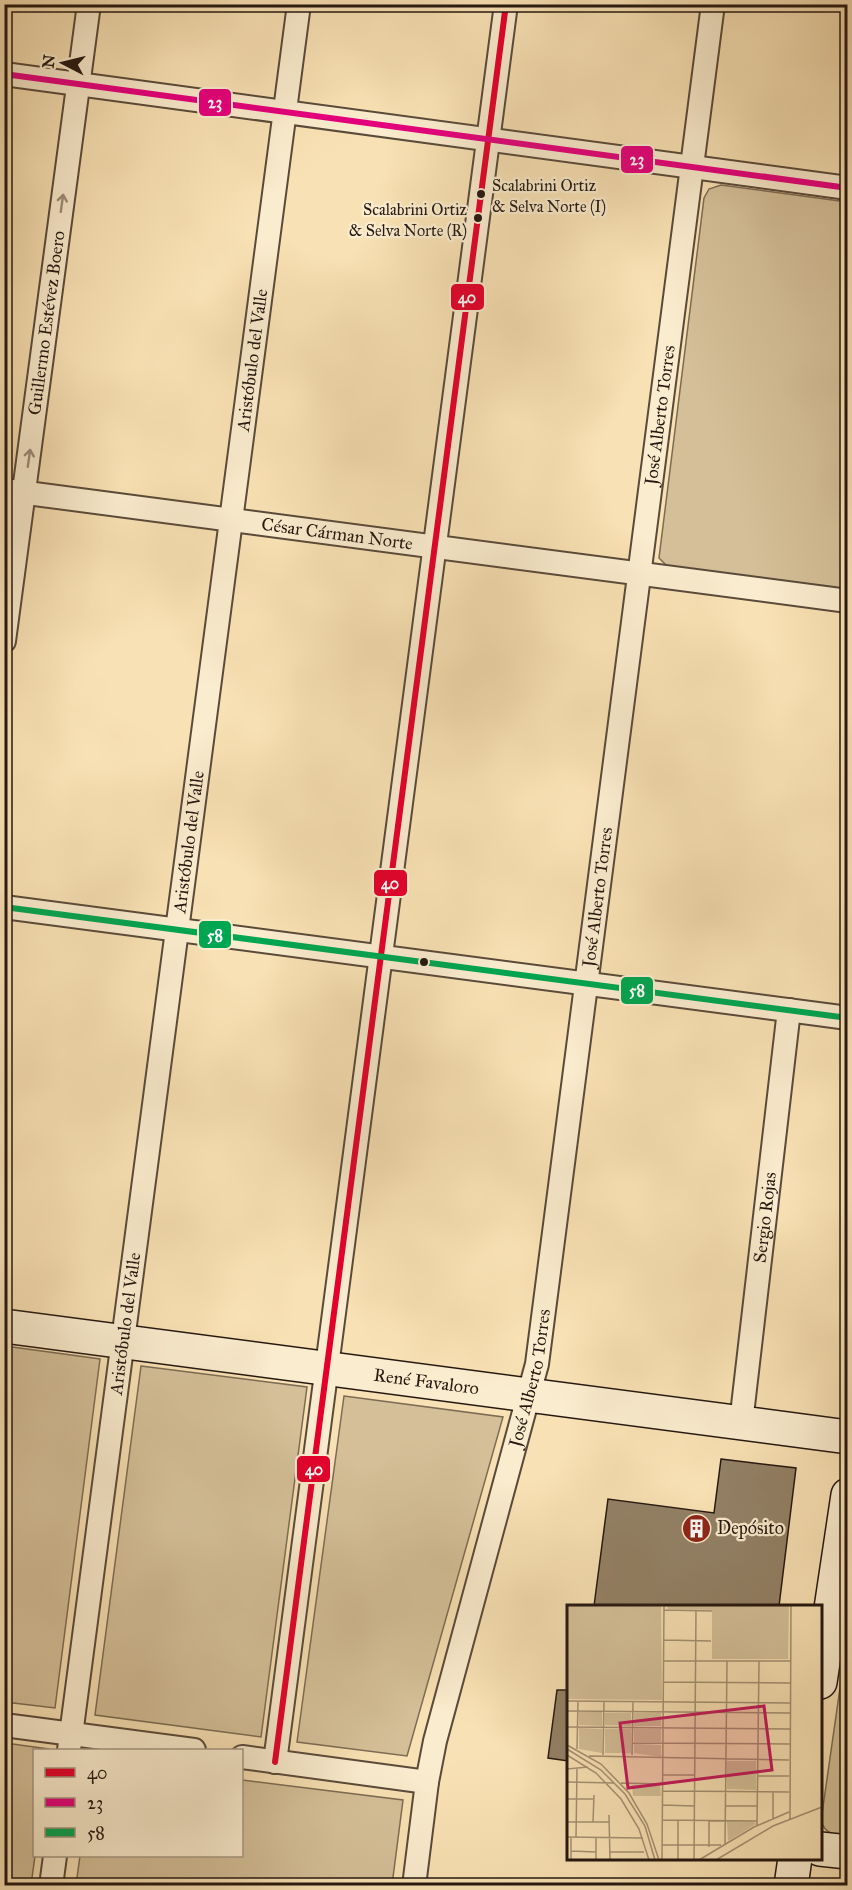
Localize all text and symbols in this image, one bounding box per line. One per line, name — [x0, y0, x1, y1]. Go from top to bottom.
north arrow — [33, 33, 93, 93]
text: N — [38, 53, 59, 69]
line badge: 23 — [198, 88, 232, 117]
text: 23 — [208, 93, 222, 113]
line badge: 23 — [620, 145, 654, 174]
text: 23 — [630, 150, 644, 170]
place label: Scalabrini Ortiz & Selva Norte (I) — [492, 176, 606, 217]
marker: Scalabrini Ortiz & Selva Norte (I) — [475, 188, 487, 200]
one-way arrow — [57, 193, 68, 213]
place label: Scalabrini Ortiz & Selva Norte (R) — [349, 200, 468, 241]
marker: Scalabrini Ortiz & Selva Norte (R) — [472, 212, 484, 224]
street label: Guillermo Estévez Boero — [23, 229, 70, 416]
line badge: 40 — [450, 283, 485, 311]
street label: Aristóbulo del Valle — [232, 287, 272, 434]
text: 40 — [458, 288, 476, 308]
street label: José Alberto Torres — [640, 344, 680, 489]
one-way arrow — [23, 449, 34, 469]
street label: César Cárman Norte — [260, 513, 414, 555]
street label: Aristóbulo del Valle — [168, 769, 209, 915]
street label: José Alberto Torres — [577, 826, 617, 971]
line badge: 40 — [373, 869, 408, 897]
text: 40 — [381, 874, 399, 894]
line badge: 58 — [198, 920, 232, 949]
text: 58 — [207, 926, 223, 945]
unlabelled marker — [418, 956, 430, 968]
line badge: 58 — [620, 976, 654, 1005]
text: 58 — [629, 981, 645, 1000]
street label: Sergio Rojas — [749, 1171, 781, 1264]
street label: Aristóbulo del Valle — [105, 1251, 145, 1397]
street label: José Alberto Torres — [503, 1308, 555, 1452]
street label: René Favaloro — [372, 1364, 480, 1399]
line badge: 40 — [296, 1455, 331, 1483]
text: 40 — [305, 1460, 323, 1480]
building icon: Depósito — [680, 1512, 712, 1544]
place label: Depósito — [717, 1517, 784, 1539]
inset map — [567, 1605, 822, 1860]
legend — [33, 1749, 243, 1857]
text: 40 — [87, 1762, 108, 1784]
text: 23 — [87, 1792, 103, 1814]
text: 58 — [87, 1822, 105, 1844]

